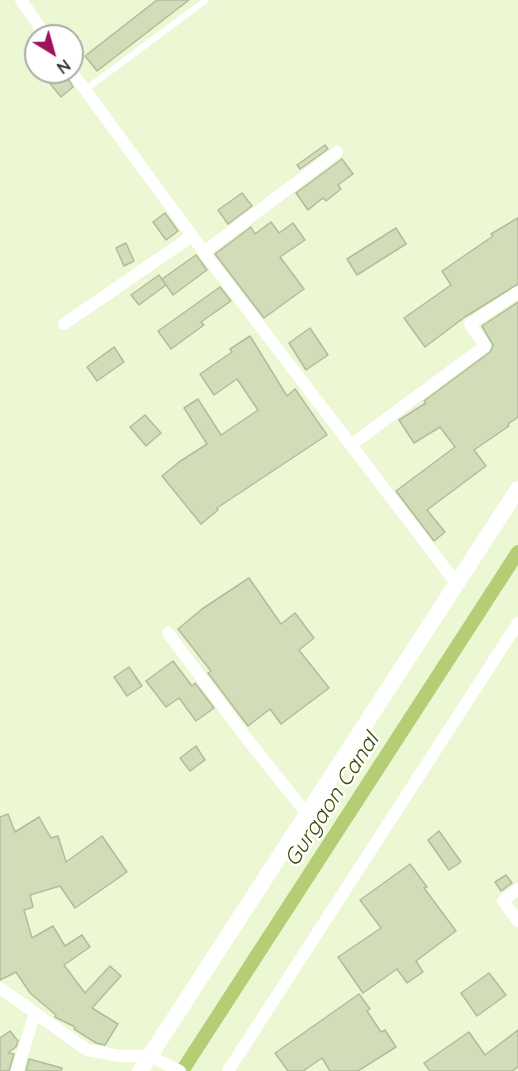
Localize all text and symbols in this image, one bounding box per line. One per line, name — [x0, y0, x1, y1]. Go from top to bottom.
north arrow — [24, 24, 84, 84]
text: N — [53, 55, 74, 78]
water label: Gurgaon Canal — [279, 728, 385, 872]

